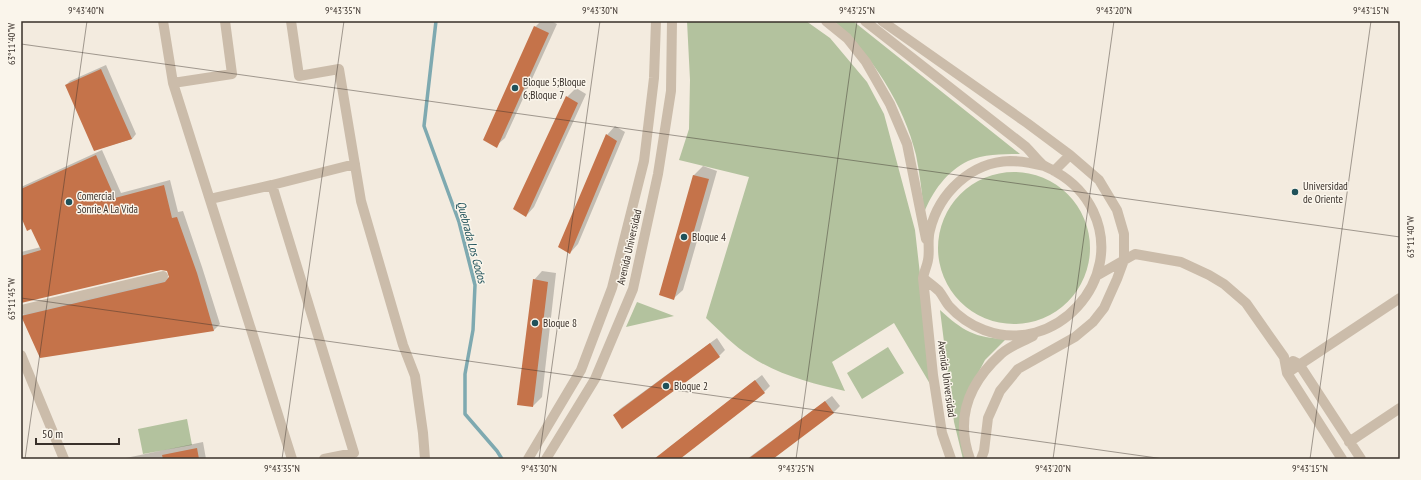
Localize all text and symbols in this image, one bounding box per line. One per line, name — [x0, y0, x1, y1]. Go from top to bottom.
text: 9°43'40"N — [68, 4, 104, 17]
text: 9°43'35"N — [325, 4, 361, 17]
text: 9°43'30"N — [582, 4, 618, 17]
text: 9°43'25"N — [839, 4, 875, 17]
text: 9°43'20"N — [1096, 4, 1132, 17]
text: 9°43'15"N — [1353, 4, 1389, 17]
text: 63°11'40"W — [5, 23, 18, 65]
place label: Bloque 5;Bloque 6;Bloque 7 — [523, 75, 586, 102]
marker: Bloque 5;Bloque 6;Bloque 7 — [510, 83, 520, 93]
place label: Universidad de Oriente — [1303, 179, 1348, 206]
marker: Universidad de Oriente — [1290, 187, 1300, 197]
place label: Comercial Sonrie A La Vida — [77, 189, 138, 216]
marker: Comercial Sonrie A La Vida — [64, 197, 74, 207]
water label: Quebrada Los Godos — [454, 199, 491, 287]
street label: Avenida Universidad — [613, 208, 645, 286]
text: 63°11'40"W — [1404, 216, 1417, 258]
place label: Bloque 4 — [692, 230, 726, 244]
marker: Bloque 4 — [679, 232, 689, 242]
text: 63°11'45"W — [5, 278, 18, 320]
place label: Bloque 8 — [543, 316, 577, 330]
marker: Bloque 8 — [530, 318, 540, 328]
street label: Avenida Universidad — [935, 340, 959, 418]
place label: Bloque 2 — [674, 379, 708, 393]
marker: Bloque 2 — [661, 381, 671, 391]
scale bar — [36, 420, 119, 446]
text: 50 m — [42, 426, 63, 441]
text: 9°43'35"N — [264, 462, 300, 475]
text: 9°43'30"N — [521, 462, 557, 475]
text: 9°43'25"N — [778, 462, 814, 475]
text: 9°43'20"N — [1035, 462, 1071, 475]
text: 9°43'15"N — [1292, 462, 1328, 475]

